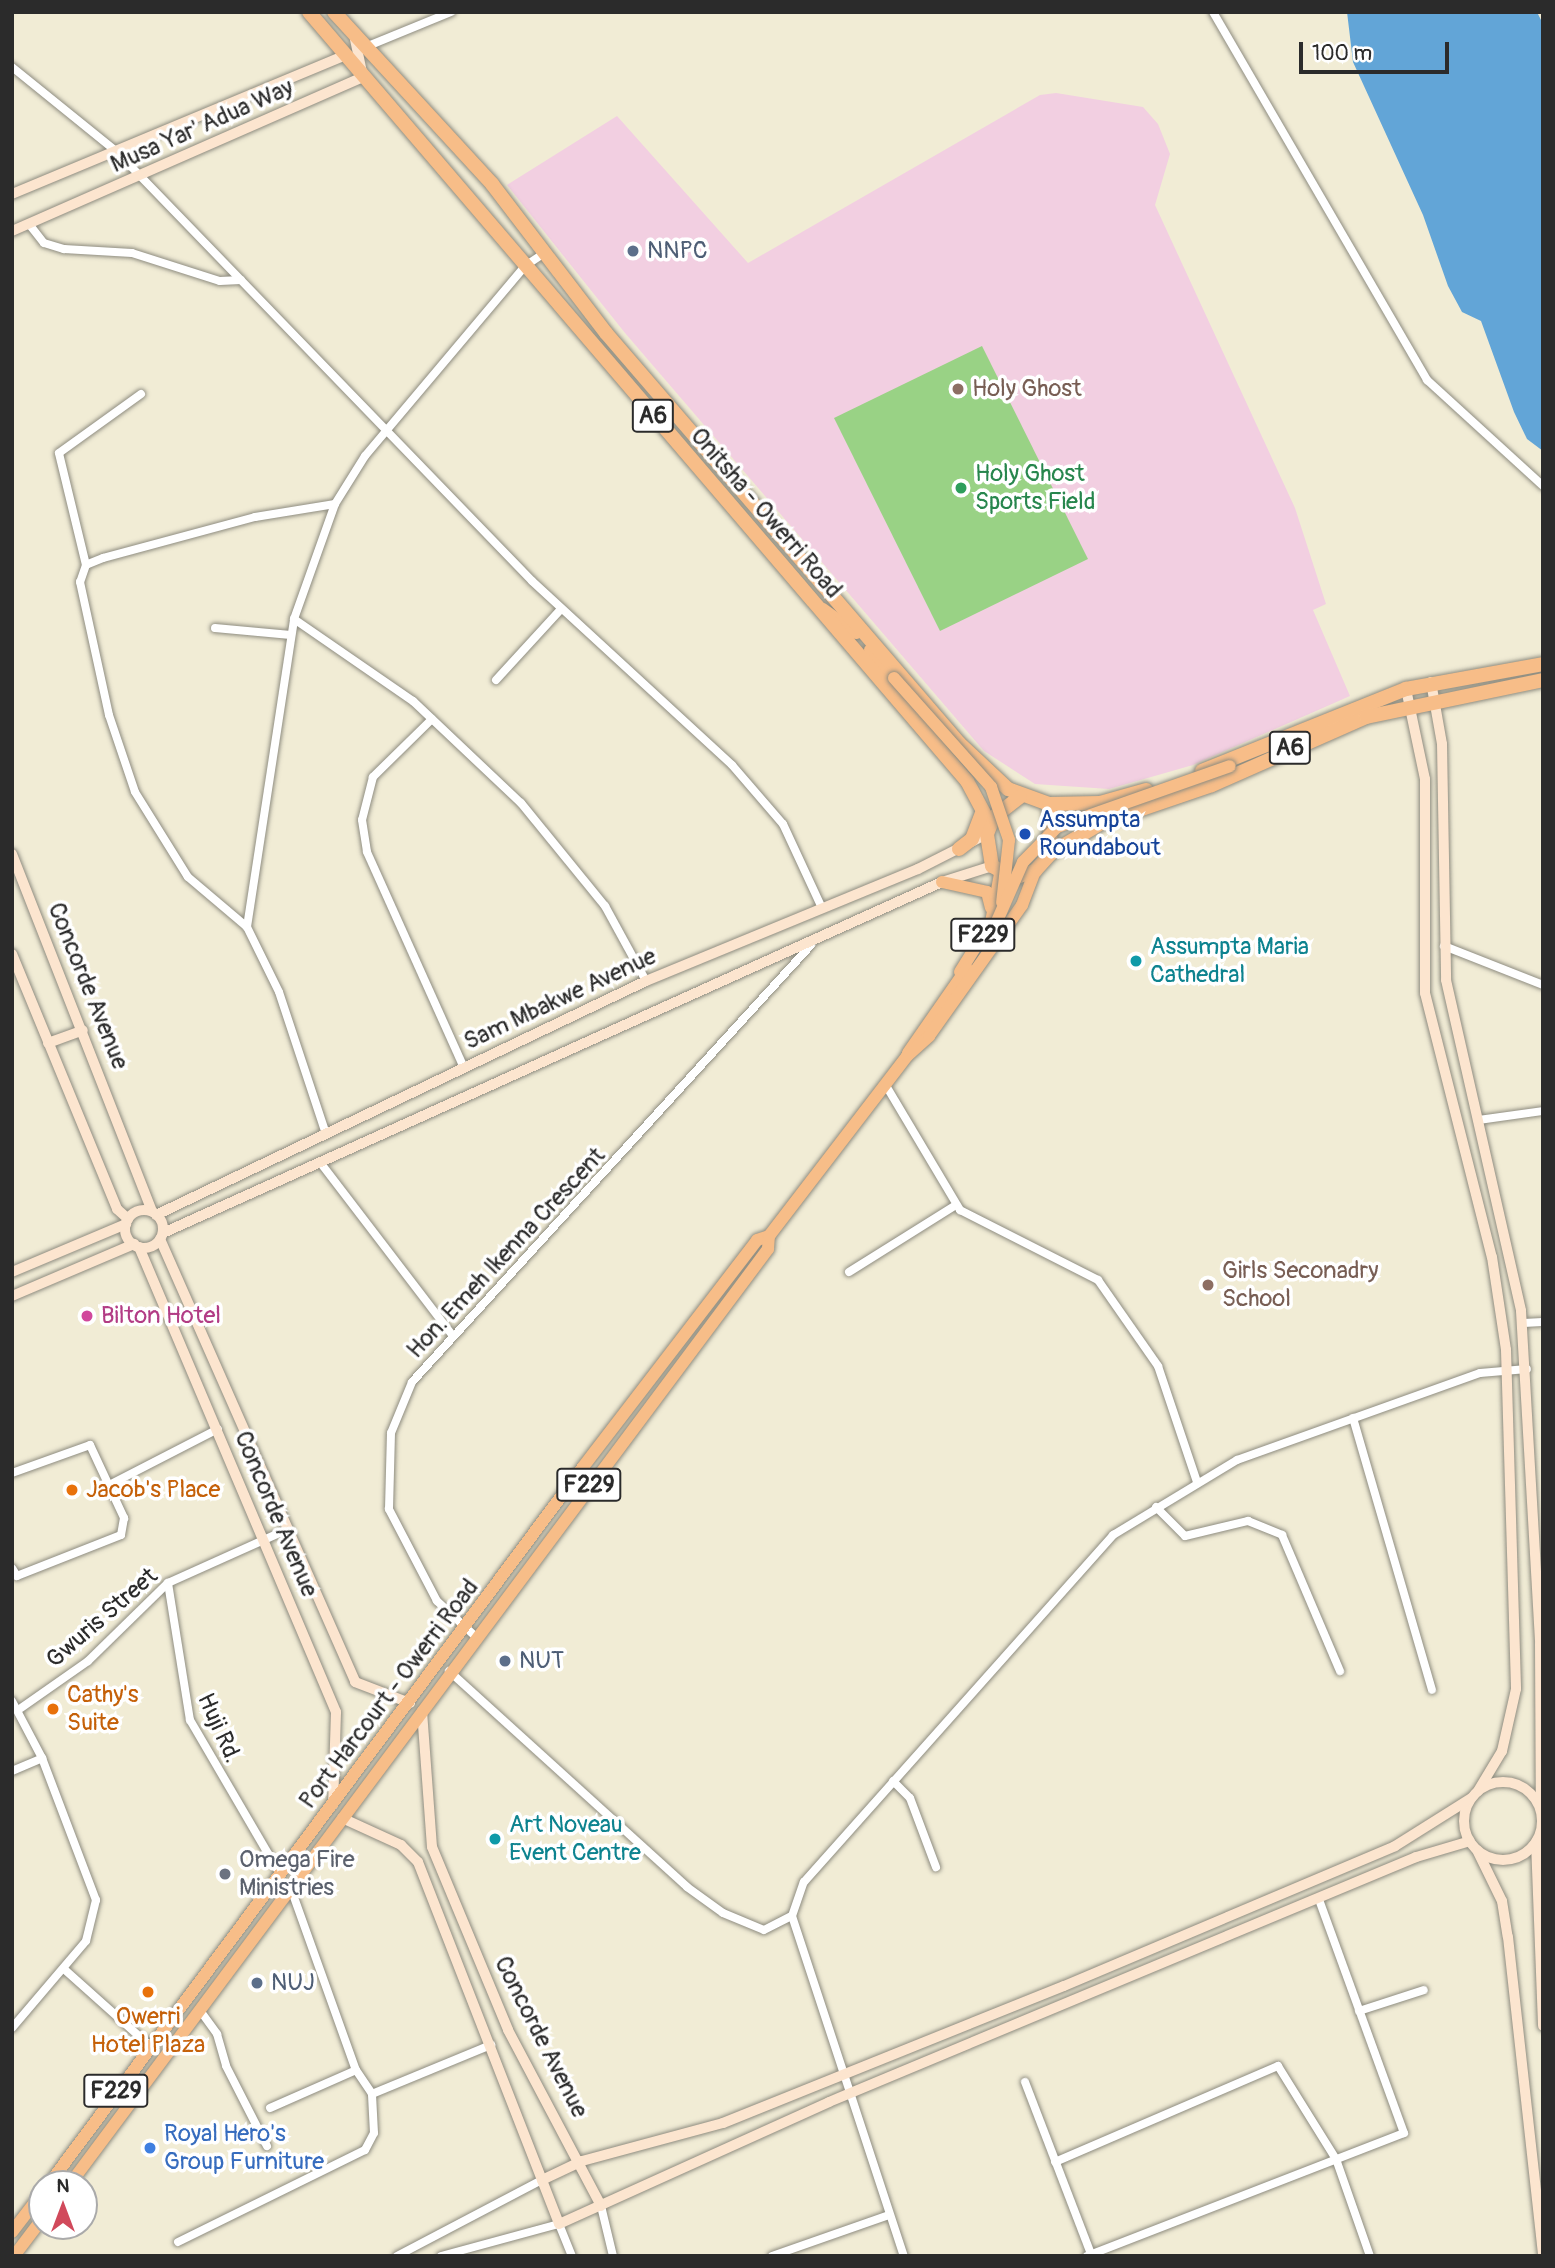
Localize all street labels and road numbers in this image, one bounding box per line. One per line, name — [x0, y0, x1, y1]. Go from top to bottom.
street label: Musa Yar' Adua Way — [106, 73, 298, 179]
road number: A6 — [630, 396, 676, 436]
street label: Onitsha - Owerri Road — [684, 422, 848, 604]
road number: A6 — [1267, 728, 1313, 768]
street label: Concorde Avenue — [41, 899, 135, 1073]
road number: F229 — [950, 916, 1016, 954]
street label: Sam Mbakwe Avenue — [459, 942, 661, 1056]
street label: Hon. Emeh Ikenna Crescent — [401, 1142, 611, 1364]
street label: Concorde Avenue — [228, 1427, 324, 1601]
road number: F229 — [556, 1466, 622, 1504]
street label: Gwuris Street — [40, 1562, 164, 1674]
street label: Port Harcourt - Owerri Road — [293, 1573, 485, 1815]
street label: Huji Rd. — [191, 1689, 247, 1767]
street label: Concorde Avenue — [488, 1952, 594, 2122]
road number: F229 — [83, 2072, 149, 2110]

